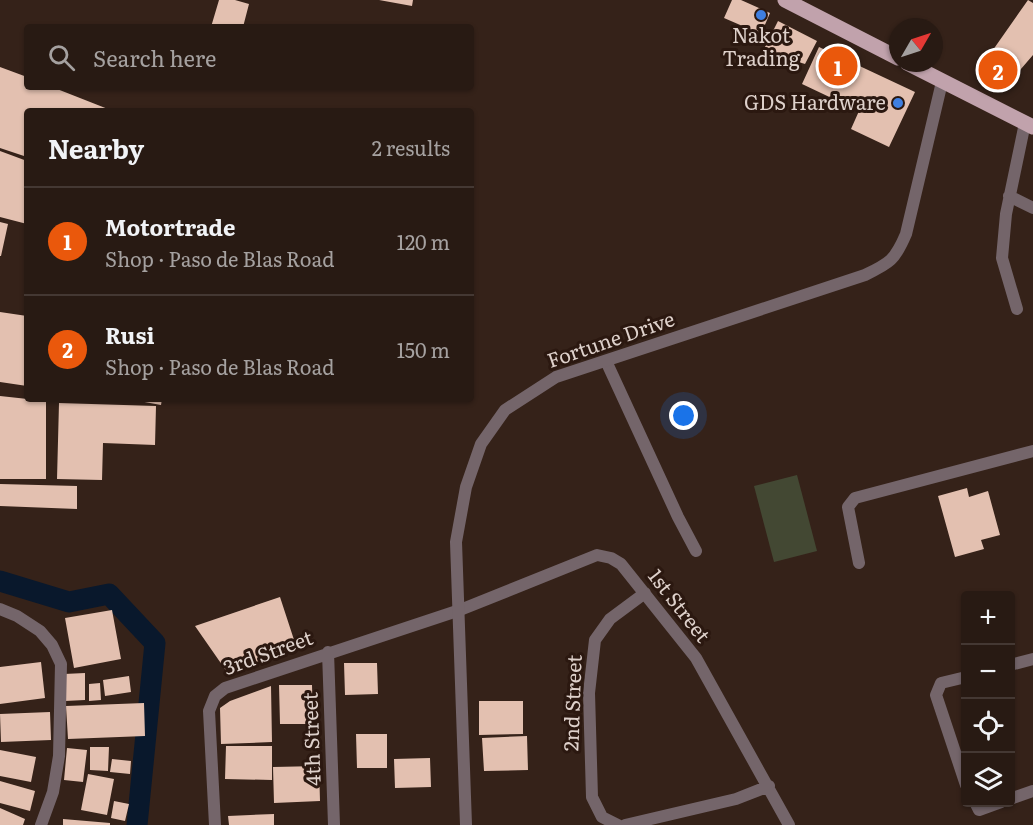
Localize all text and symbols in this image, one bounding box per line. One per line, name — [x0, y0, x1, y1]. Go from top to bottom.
marker: Nakot Trading — [754, 8, 768, 22]
north arrow — [889, 18, 943, 72]
place label: Nakot Trading — [722, 19, 801, 72]
search box — [24, 24, 474, 90]
icon: search — [45, 41, 78, 74]
text: Search here — [93, 41, 216, 74]
pin: 1 — [818, 44, 858, 88]
pin: 2 — [978, 48, 1018, 92]
place label: GDS Hardware — [744, 86, 886, 116]
marker: GDS Hardware — [891, 96, 905, 110]
text: Nearby — [48, 128, 144, 167]
text: 2 results — [372, 132, 450, 162]
text: Motortrade — [105, 210, 235, 243]
text: 1 — [63, 226, 72, 256]
text: 120 m — [397, 226, 450, 256]
text: Shop · Paso de Blas Road — [105, 243, 334, 273]
street label: Fortune Drive — [543, 302, 678, 374]
text: Rusi — [105, 318, 155, 351]
text: 2 — [62, 334, 73, 364]
text: 150 m — [397, 334, 450, 364]
text: Shop · Paso de Blas Road — [105, 351, 334, 381]
your location — [669, 401, 698, 430]
street label: 1st Street — [642, 562, 719, 648]
map controls — [961, 591, 1015, 807]
button: + — [961, 591, 1015, 645]
street label: 3rd Street — [218, 621, 316, 681]
button: − — [961, 645, 1015, 699]
street label: 2nd Street — [554, 654, 588, 752]
street label: 4th Street — [293, 692, 327, 786]
button: locate — [961, 699, 1015, 753]
button: layers — [961, 753, 1015, 807]

